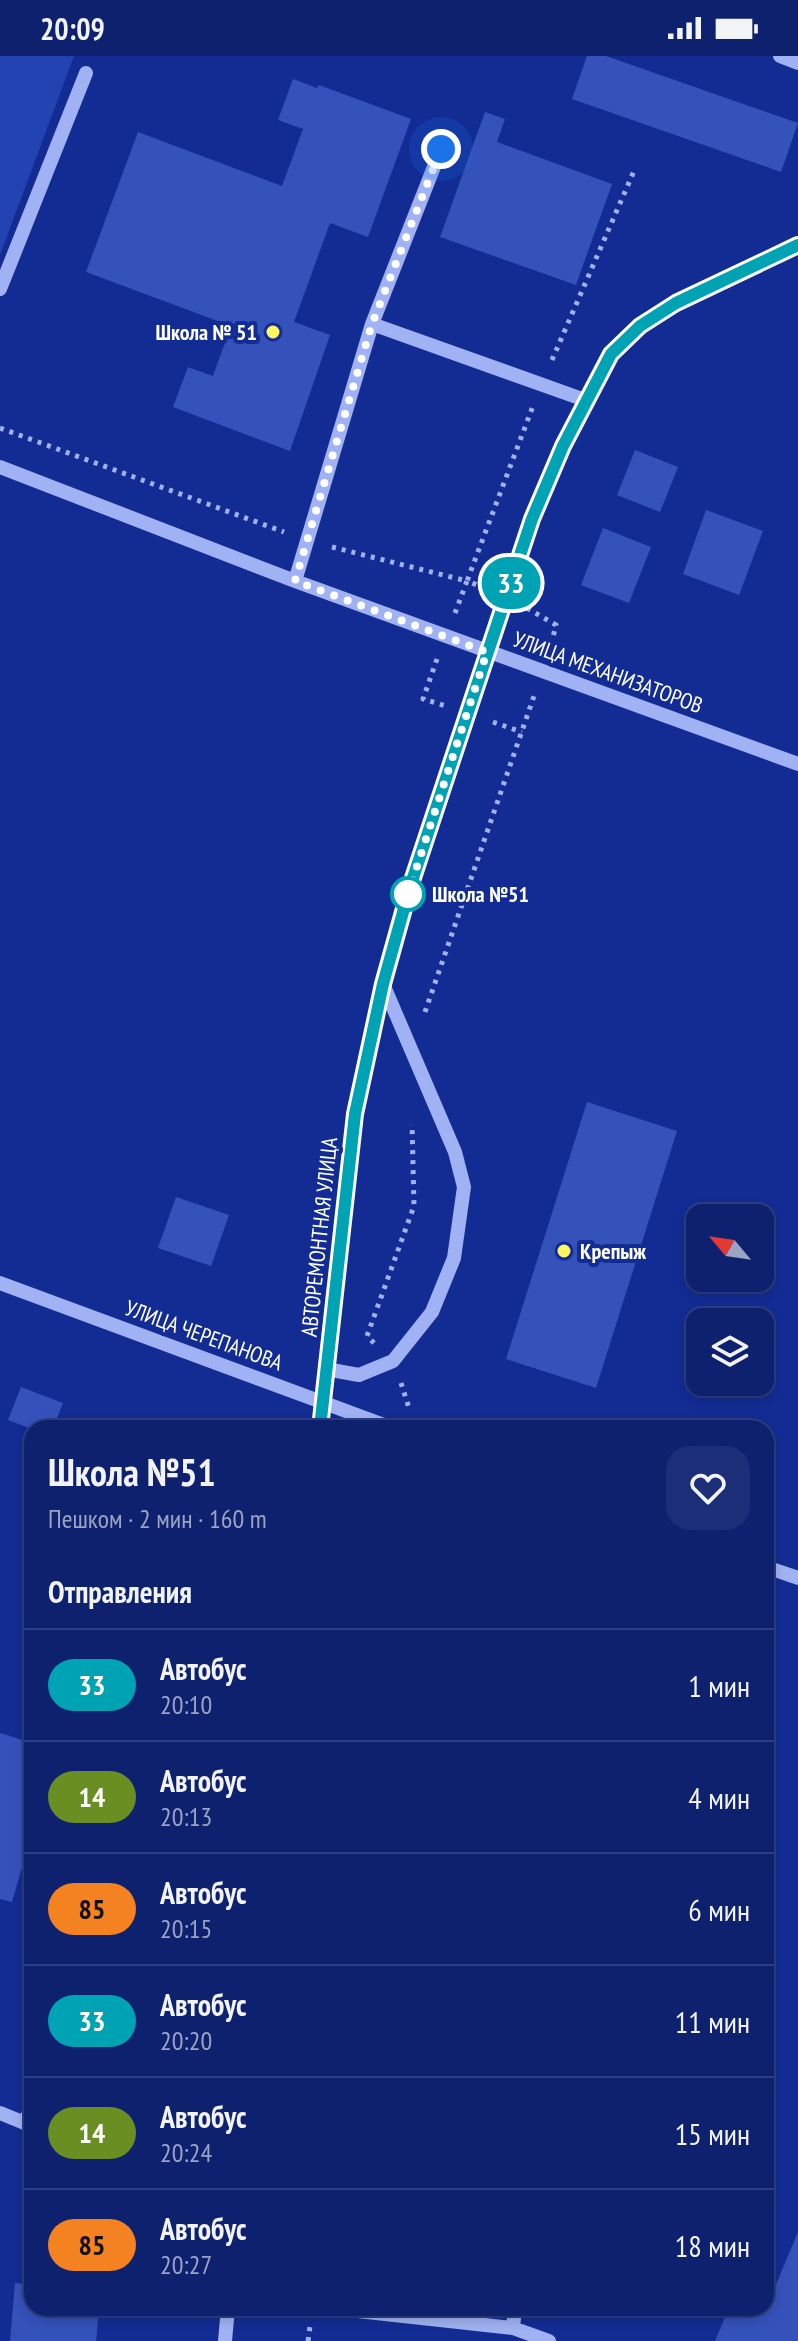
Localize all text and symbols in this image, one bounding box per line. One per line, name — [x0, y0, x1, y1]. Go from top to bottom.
text: 20:09 — [40, 9, 105, 48]
your location — [421, 129, 461, 169]
place label: Школа № 51 — [155, 318, 257, 346]
marker: Школа № 51 — [264, 323, 282, 341]
line badge: 33 — [475, 557, 547, 609]
text: 33 — [498, 564, 524, 601]
street label: УЛИЦА МЕХАНИЗАТОРОВ — [510, 625, 706, 719]
marker: Школа №51 — [391, 877, 425, 911]
place label: Школа №51 — [432, 880, 529, 908]
street label: АВТОРЕМОНТНАЯ УЛИЦА — [295, 1135, 343, 1338]
north arrow — [686, 1204, 774, 1292]
map controls — [686, 1204, 774, 1396]
place label: Крепыж — [580, 1237, 646, 1265]
marker: Крепыж — [555, 1242, 573, 1260]
street label: УЛИЦА ЧЕРЕПАНОВА — [122, 1294, 287, 1377]
button: layers — [686, 1308, 774, 1396]
button: heart — [666, 1446, 750, 1530]
text: Школа №51 — [48, 1447, 216, 1496]
text: Пешком · 2 мин · 160 m — [48, 1502, 267, 1535]
text: Отправления — [48, 1572, 192, 1611]
text: Автобус — [160, 1649, 247, 1688]
text: 33 — [79, 1666, 105, 1703]
text: 1 мин — [688, 1666, 750, 1705]
text: 20:10 — [160, 1688, 212, 1721]
text: Автобус — [160, 1761, 247, 1800]
text: 14 — [79, 1778, 105, 1815]
text: 4 мин — [688, 1778, 750, 1817]
text: 20:13 — [160, 1800, 212, 1833]
text: Автобус — [160, 1873, 247, 1912]
text: 85 — [79, 1890, 105, 1927]
text: 6 мин — [688, 1890, 750, 1929]
text: 20:15 — [160, 1912, 212, 1945]
text: Автобус — [160, 1985, 247, 2024]
text: 33 — [79, 2002, 105, 2039]
text: 11 мин — [675, 2002, 750, 2041]
text: 20:20 — [160, 2024, 212, 2057]
text: Автобус — [160, 2097, 247, 2136]
text: 14 — [79, 2114, 105, 2151]
text: 15 мин — [675, 2114, 750, 2153]
text: 20:24 — [160, 2136, 212, 2169]
text: Автобус — [160, 2209, 247, 2248]
text: 85 — [79, 2226, 105, 2263]
text: 18 мин — [675, 2226, 750, 2265]
text: 20:27 — [160, 2248, 212, 2281]

